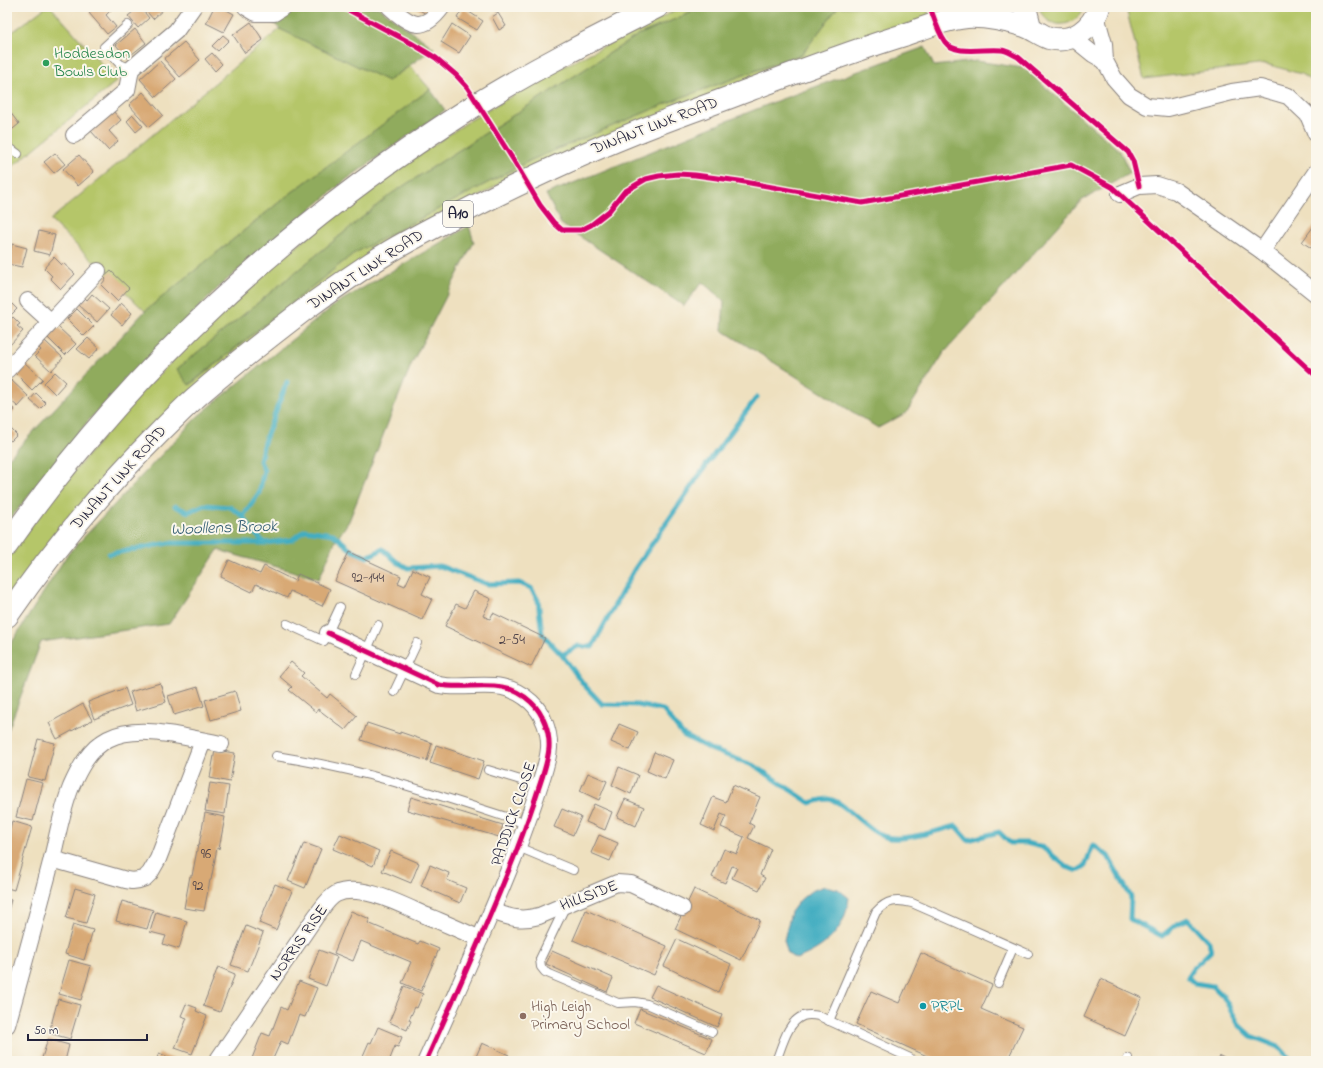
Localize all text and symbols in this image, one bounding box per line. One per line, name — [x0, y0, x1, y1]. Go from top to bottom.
place label: Hoddesdon Bowls Club — [53, 42, 130, 84]
marker: Hoddesdon Bowls Club — [41, 58, 51, 68]
street label: DINANT LINK ROAD — [587, 91, 722, 161]
road number: A10 — [443, 201, 473, 227]
street label: DINANT LINK ROAD — [303, 224, 429, 317]
street label: DINANT LINK ROAD — [65, 420, 173, 536]
water label: Woollens Brook — [170, 514, 279, 542]
house number: 92-144 — [352, 568, 384, 589]
house number: 2-54 — [499, 630, 525, 651]
street label: PADDICK CLOSE — [485, 759, 543, 869]
house number: 96 — [201, 844, 211, 865]
street label: HILLSIDE — [557, 874, 621, 918]
house number: 92 — [192, 876, 204, 897]
street label: NORRIS RISE — [264, 900, 334, 986]
place label: PRPL — [931, 994, 962, 1018]
place label: High Leigh Primary School — [531, 995, 630, 1037]
marker: PRPL — [918, 1001, 928, 1011]
marker: High Leigh Primary School — [518, 1011, 528, 1021]
scale bar — [28, 1016, 147, 1042]
text: 50 m — [34, 1022, 58, 1040]

